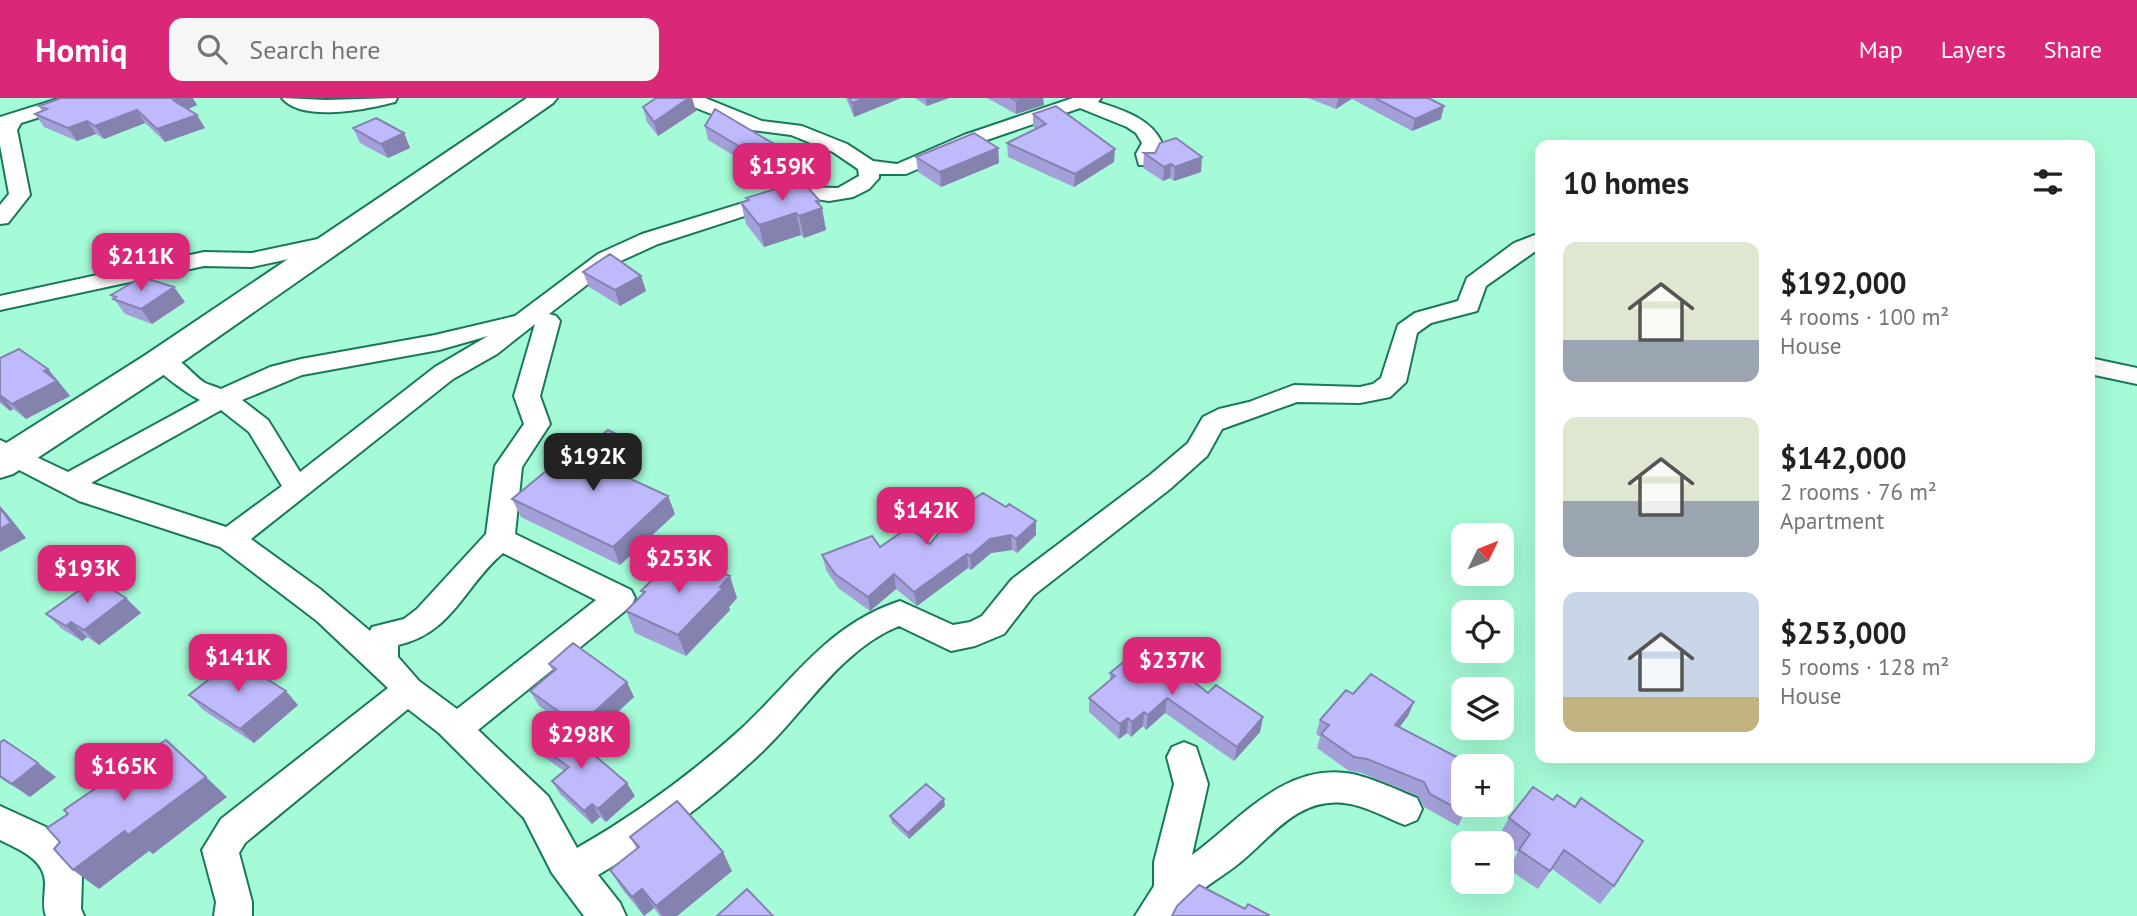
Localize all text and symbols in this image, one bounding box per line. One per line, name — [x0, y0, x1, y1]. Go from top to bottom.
search box — [169, 18, 659, 81]
text: Homiq — [35, 28, 127, 71]
icon: search — [193, 30, 231, 68]
text: Search here — [249, 33, 380, 66]
text: Map — [1859, 34, 1903, 65]
text: Layers — [1941, 34, 2006, 65]
text: Share — [2044, 34, 2102, 65]
pin: $159K — [733, 144, 831, 203]
text: $159K — [749, 151, 815, 180]
text: 10 homes — [1563, 163, 1689, 202]
icon: filters — [2029, 163, 2067, 201]
pin: $211K — [92, 234, 190, 293]
text: $211K — [108, 241, 174, 270]
text: $192,000 — [1780, 263, 1907, 302]
icon: home — [1619, 270, 1703, 354]
text: 4 rooms · 100 m² — [1780, 302, 1949, 331]
text: House — [1780, 331, 1842, 360]
pin: $192K — [544, 434, 642, 493]
text: $142,000 — [1780, 438, 1907, 477]
text: $192K — [560, 441, 626, 470]
icon: home — [1619, 445, 1703, 529]
text: 2 rooms · 76 m² — [1780, 477, 1937, 506]
pin: $142K — [877, 488, 975, 547]
text: $142K — [893, 495, 959, 524]
text: Apartment — [1780, 506, 1884, 535]
north arrow — [1451, 523, 1514, 586]
map controls — [1451, 523, 1514, 894]
pin: $253K — [630, 536, 728, 595]
text: $253K — [646, 543, 712, 572]
pin: $193K — [38, 546, 136, 605]
text: $193K — [54, 553, 120, 582]
button: locate — [1451, 600, 1514, 663]
text: $253,000 — [1780, 613, 1907, 652]
icon: home — [1619, 620, 1703, 704]
pin: $141K — [189, 634, 287, 694]
pin: $237K — [1123, 638, 1221, 697]
text: $141K — [205, 642, 271, 671]
text: $237K — [1139, 645, 1205, 674]
text: 5 rooms · 128 m² — [1780, 652, 1949, 681]
button: layers — [1451, 677, 1514, 740]
text: House — [1780, 681, 1842, 710]
pin: $298K — [532, 712, 630, 771]
text: $298K — [548, 719, 614, 748]
pin: $165K — [75, 744, 173, 803]
text: $165K — [91, 751, 157, 780]
button: + — [1451, 754, 1514, 817]
button: − — [1451, 831, 1514, 894]

